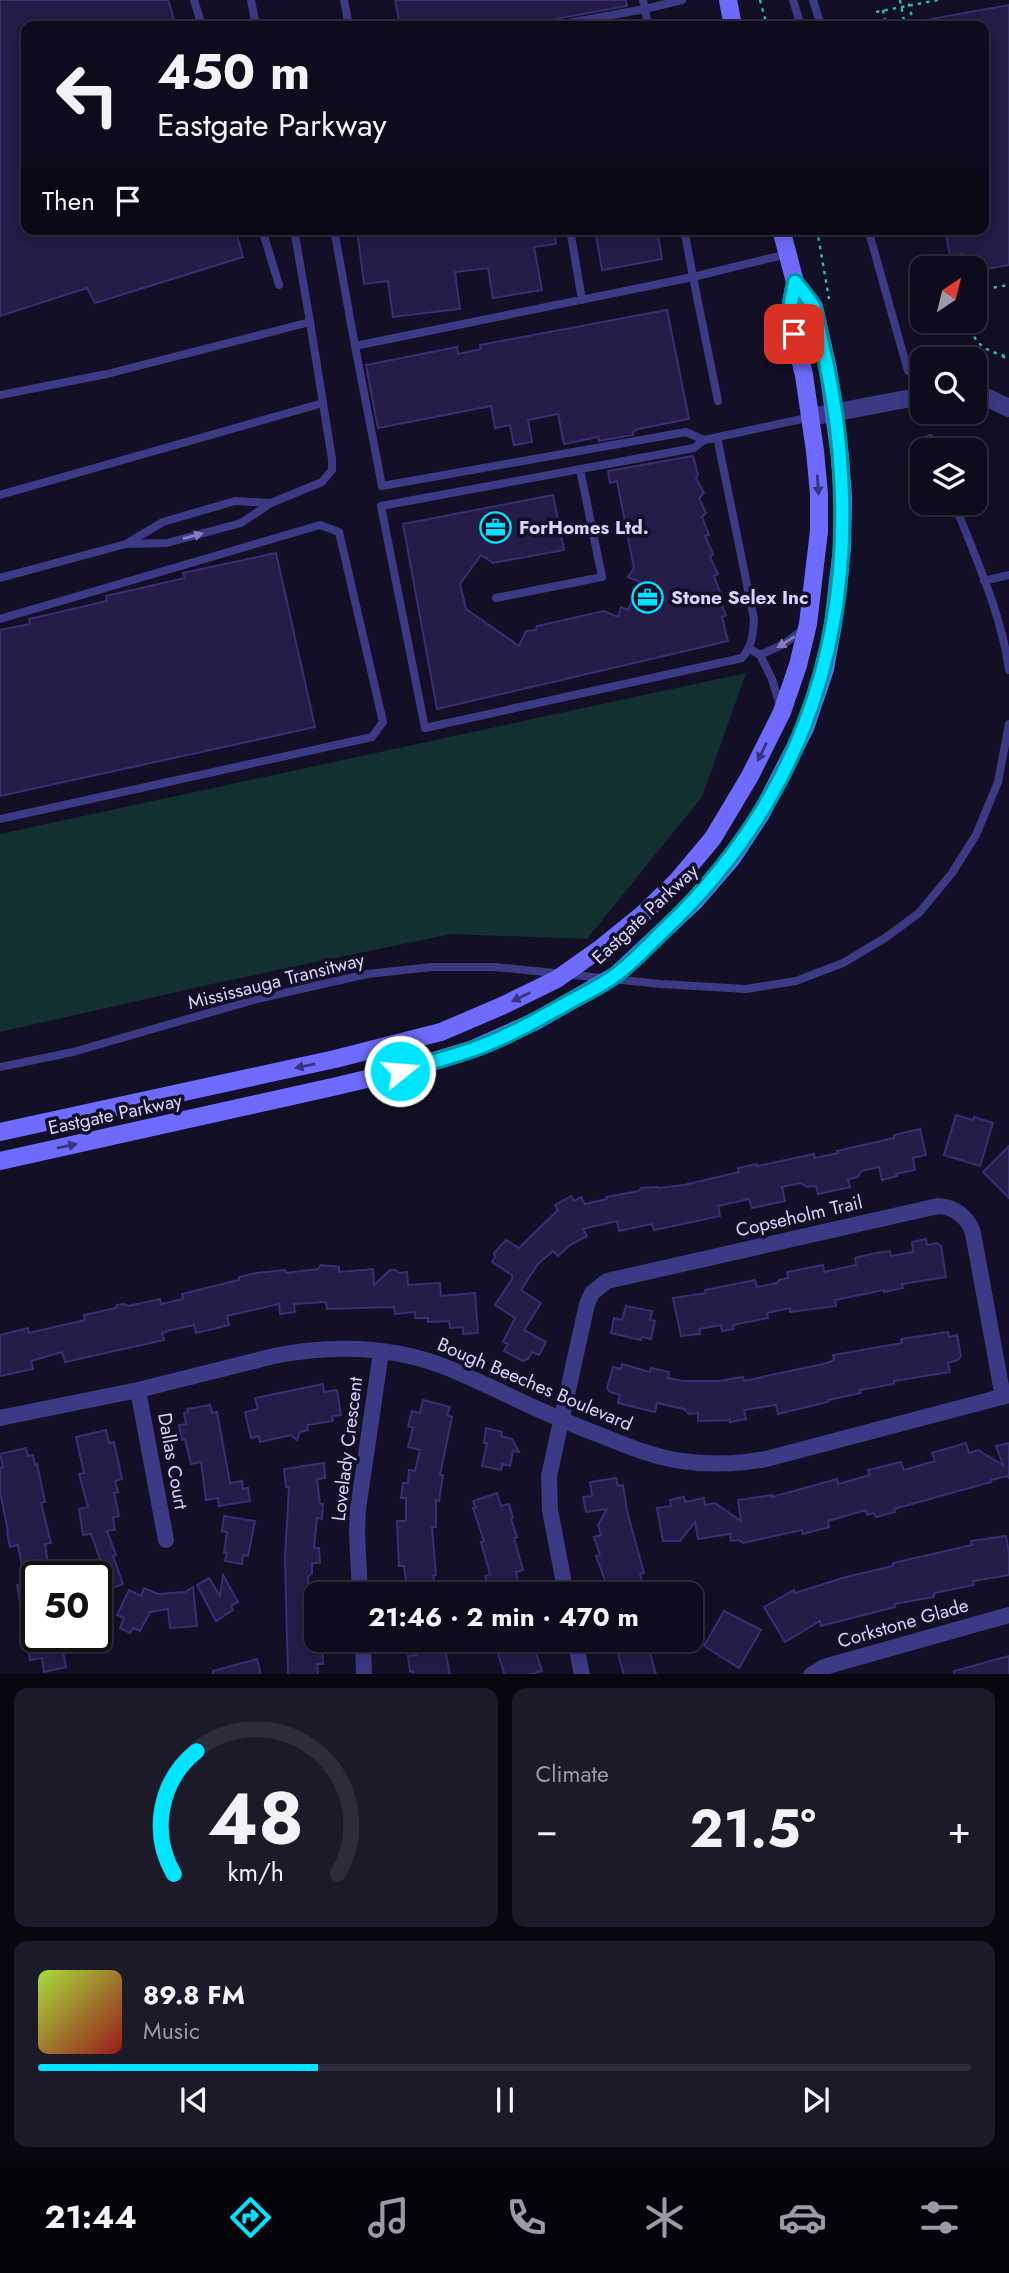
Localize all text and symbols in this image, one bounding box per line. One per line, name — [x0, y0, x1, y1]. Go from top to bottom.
text: 450 m — [157, 37, 310, 107]
icon: left — [42, 49, 133, 140]
text: Eastgate Parkway — [157, 102, 387, 148]
text: Then — [42, 182, 95, 220]
icon: arrive — [109, 182, 147, 220]
north arrow — [910, 256, 987, 332]
map controls — [910, 256, 987, 515]
pin — [764, 304, 824, 364]
icon: arrive — [775, 315, 813, 353]
button: search — [910, 347, 987, 424]
button: layers — [910, 438, 987, 515]
one-way arrow — [813, 475, 824, 497]
office icon: ForHomes Ltd. — [479, 510, 513, 544]
place label: ForHomes Ltd. — [519, 514, 649, 541]
one-way arrow — [182, 530, 204, 541]
office icon: Stone Selex Inc — [631, 580, 665, 614]
place label: Stone Selex Inc — [671, 584, 808, 611]
one-way arrow — [776, 635, 795, 648]
one-way arrow — [756, 742, 768, 762]
street label: Eastgate Parkway — [586, 857, 705, 970]
street label: Mississauga Transitway — [185, 946, 368, 1016]
one-way arrow — [511, 991, 531, 1002]
position arrow — [363, 1034, 437, 1108]
one-way arrow — [294, 1060, 316, 1071]
street label: Eastgate Parkway — [46, 1086, 185, 1141]
one-way arrow — [56, 1140, 78, 1151]
street label: Copseholm Trail — [733, 1188, 865, 1244]
street label: Bough Beeches Boulevard — [433, 1331, 637, 1437]
street label: Lovelady Crescent — [325, 1375, 369, 1523]
street label: Dallas Court — [151, 1411, 195, 1512]
speed limit sign: 50 — [21, 1561, 112, 1652]
street label: Corkstone Glade — [834, 1591, 972, 1655]
text: 21:46 · 2 min · 470 m — [368, 1598, 639, 1636]
text: Climate — [536, 1757, 609, 1791]
text: 48 — [208, 1766, 304, 1871]
text: 21.5° — [690, 1791, 816, 1867]
text: − — [536, 1802, 558, 1857]
text: + — [948, 1802, 971, 1857]
text: km/h — [227, 1853, 284, 1889]
text: 89.8 FM — [143, 1976, 245, 2014]
text: Music — [143, 2014, 200, 2048]
icon: previous — [175, 2081, 213, 2119]
icon: pause — [486, 2081, 524, 2119]
icon: next — [797, 2081, 835, 2119]
icon: directions — [226, 2193, 275, 2242]
icon: music — [364, 2193, 413, 2242]
icon: phone — [502, 2193, 551, 2242]
icon: climate — [640, 2193, 689, 2242]
icon: car — [778, 2193, 827, 2242]
icon: filters — [915, 2193, 964, 2242]
text: 21:44 — [44, 2194, 137, 2240]

